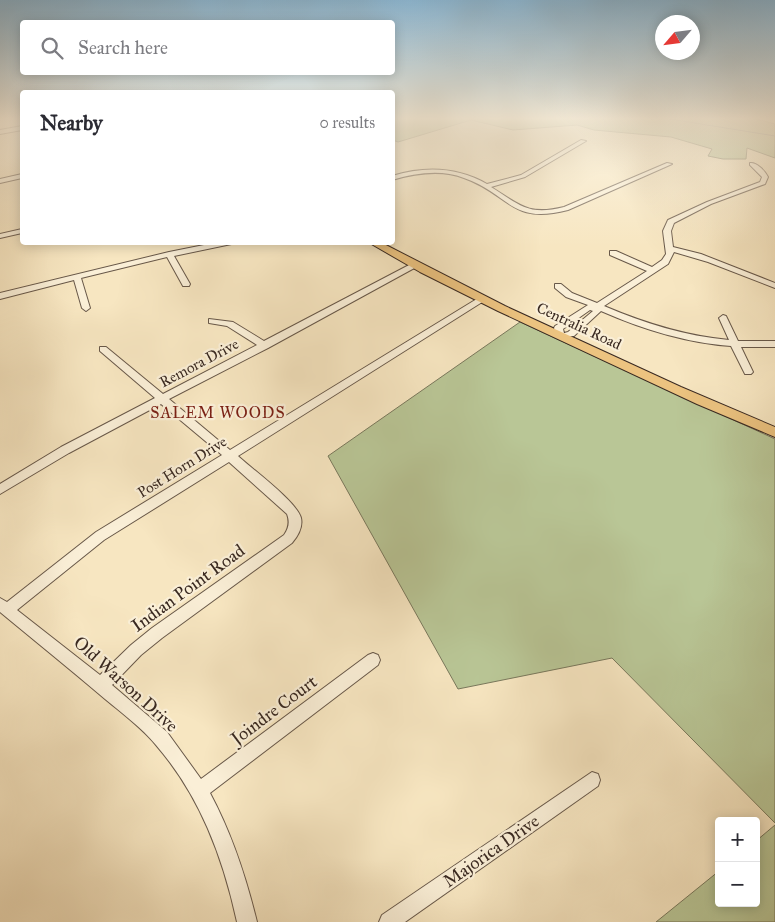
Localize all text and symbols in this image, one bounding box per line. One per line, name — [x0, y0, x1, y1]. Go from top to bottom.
north arrow — [655, 15, 700, 60]
search box — [20, 20, 395, 75]
icon: search — [38, 34, 66, 62]
text: Search here — [78, 36, 168, 59]
text: Nearby — [40, 110, 103, 136]
text: 0 results — [320, 113, 375, 132]
street label: Centralia Road — [534, 299, 625, 354]
street label: Remora Drive — [156, 335, 242, 391]
district label: SALEM WOODS — [150, 403, 286, 422]
street label: Post Horn Drive — [134, 432, 230, 502]
street label: Indian Point Road — [127, 539, 249, 637]
street label: Old Warson Drive — [69, 631, 183, 737]
street label: Joindre Court — [225, 670, 322, 751]
street label: Majorica Drive — [439, 810, 543, 892]
map controls — [715, 817, 760, 907]
button: + — [715, 817, 760, 862]
button: − — [715, 862, 760, 907]

